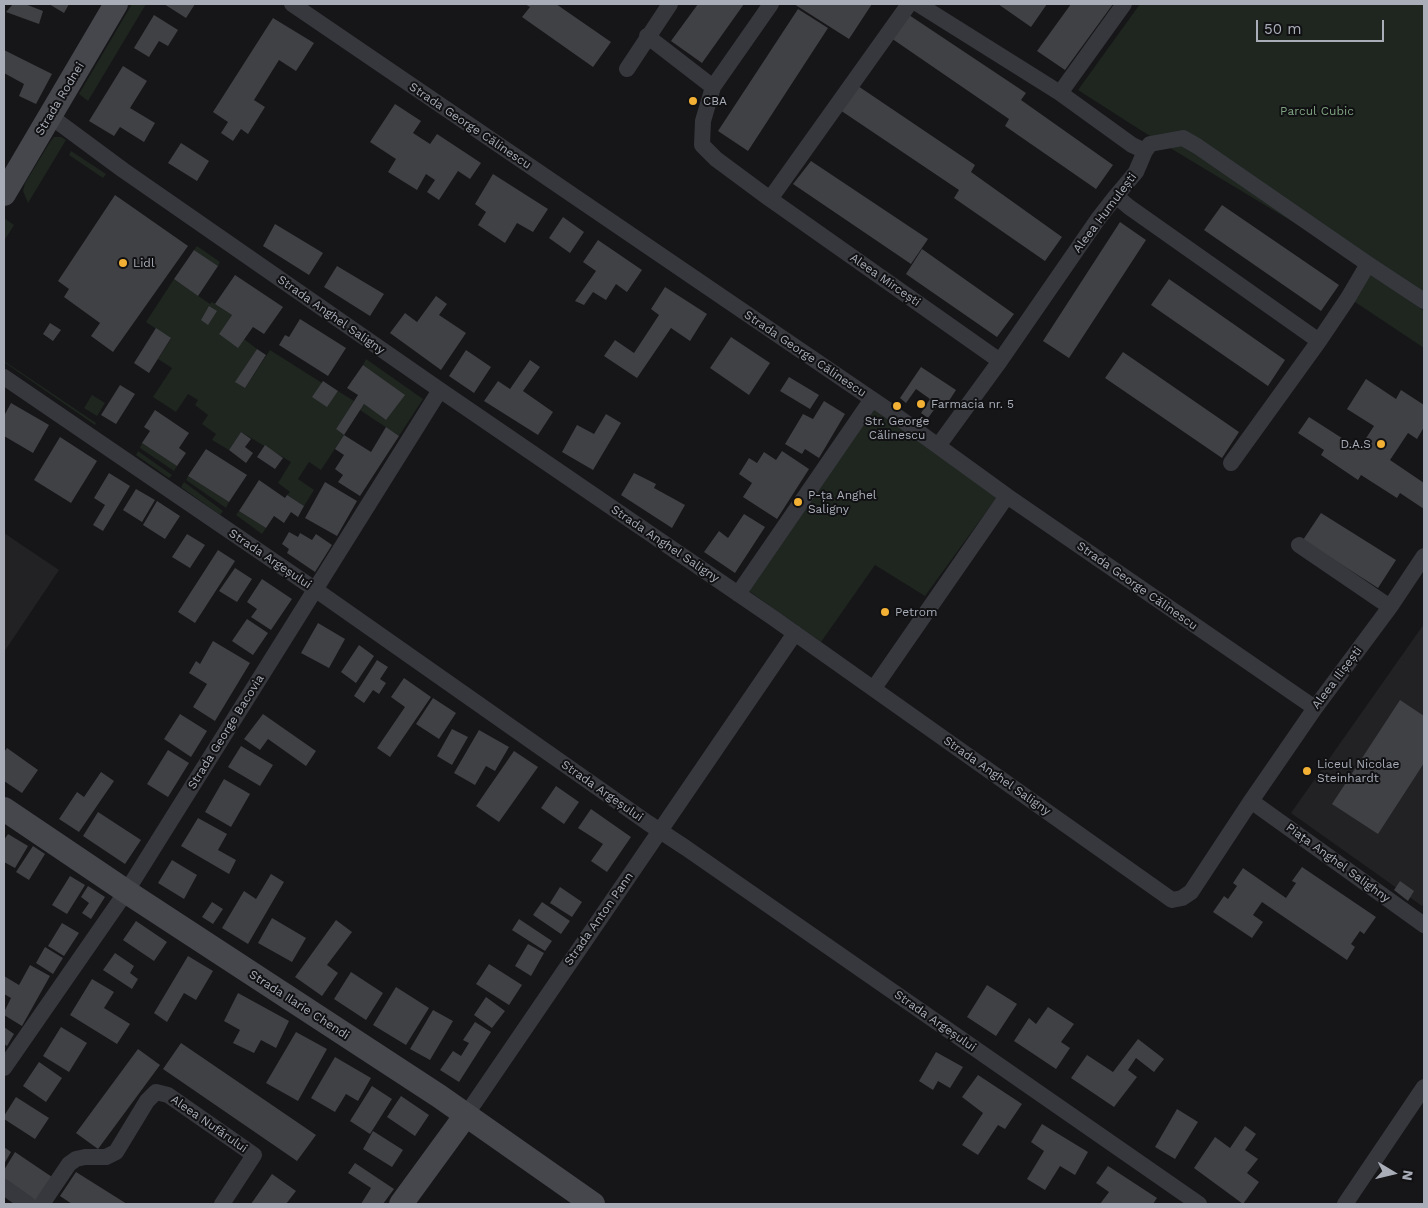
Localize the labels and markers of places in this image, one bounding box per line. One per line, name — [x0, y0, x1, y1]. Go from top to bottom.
place label: CBA — [703, 94, 727, 108]
marker: CBA — [687, 95, 699, 107]
place label: Lidl — [133, 256, 155, 270]
marker: Lidl — [117, 257, 129, 269]
place label: Farmacia nr. 5 — [931, 397, 1014, 411]
marker: Farmacia nr. 5 — [915, 398, 927, 410]
marker: Str. George Călinescu — [891, 400, 903, 412]
place label: Str. George Călinescu — [865, 414, 929, 442]
place label: D.A.S — [1340, 437, 1371, 451]
marker: D.A.S — [1375, 438, 1387, 450]
place label: P-ța Anghel Saligny — [808, 488, 876, 516]
marker: P-ța Anghel Saligny — [792, 496, 804, 508]
place label: Petrom — [895, 605, 937, 619]
marker: Petrom — [879, 606, 891, 618]
place label: Liceul Nicolae Steinhardt — [1317, 757, 1399, 785]
marker: Liceul Nicolae Steinhardt — [1301, 765, 1313, 777]

